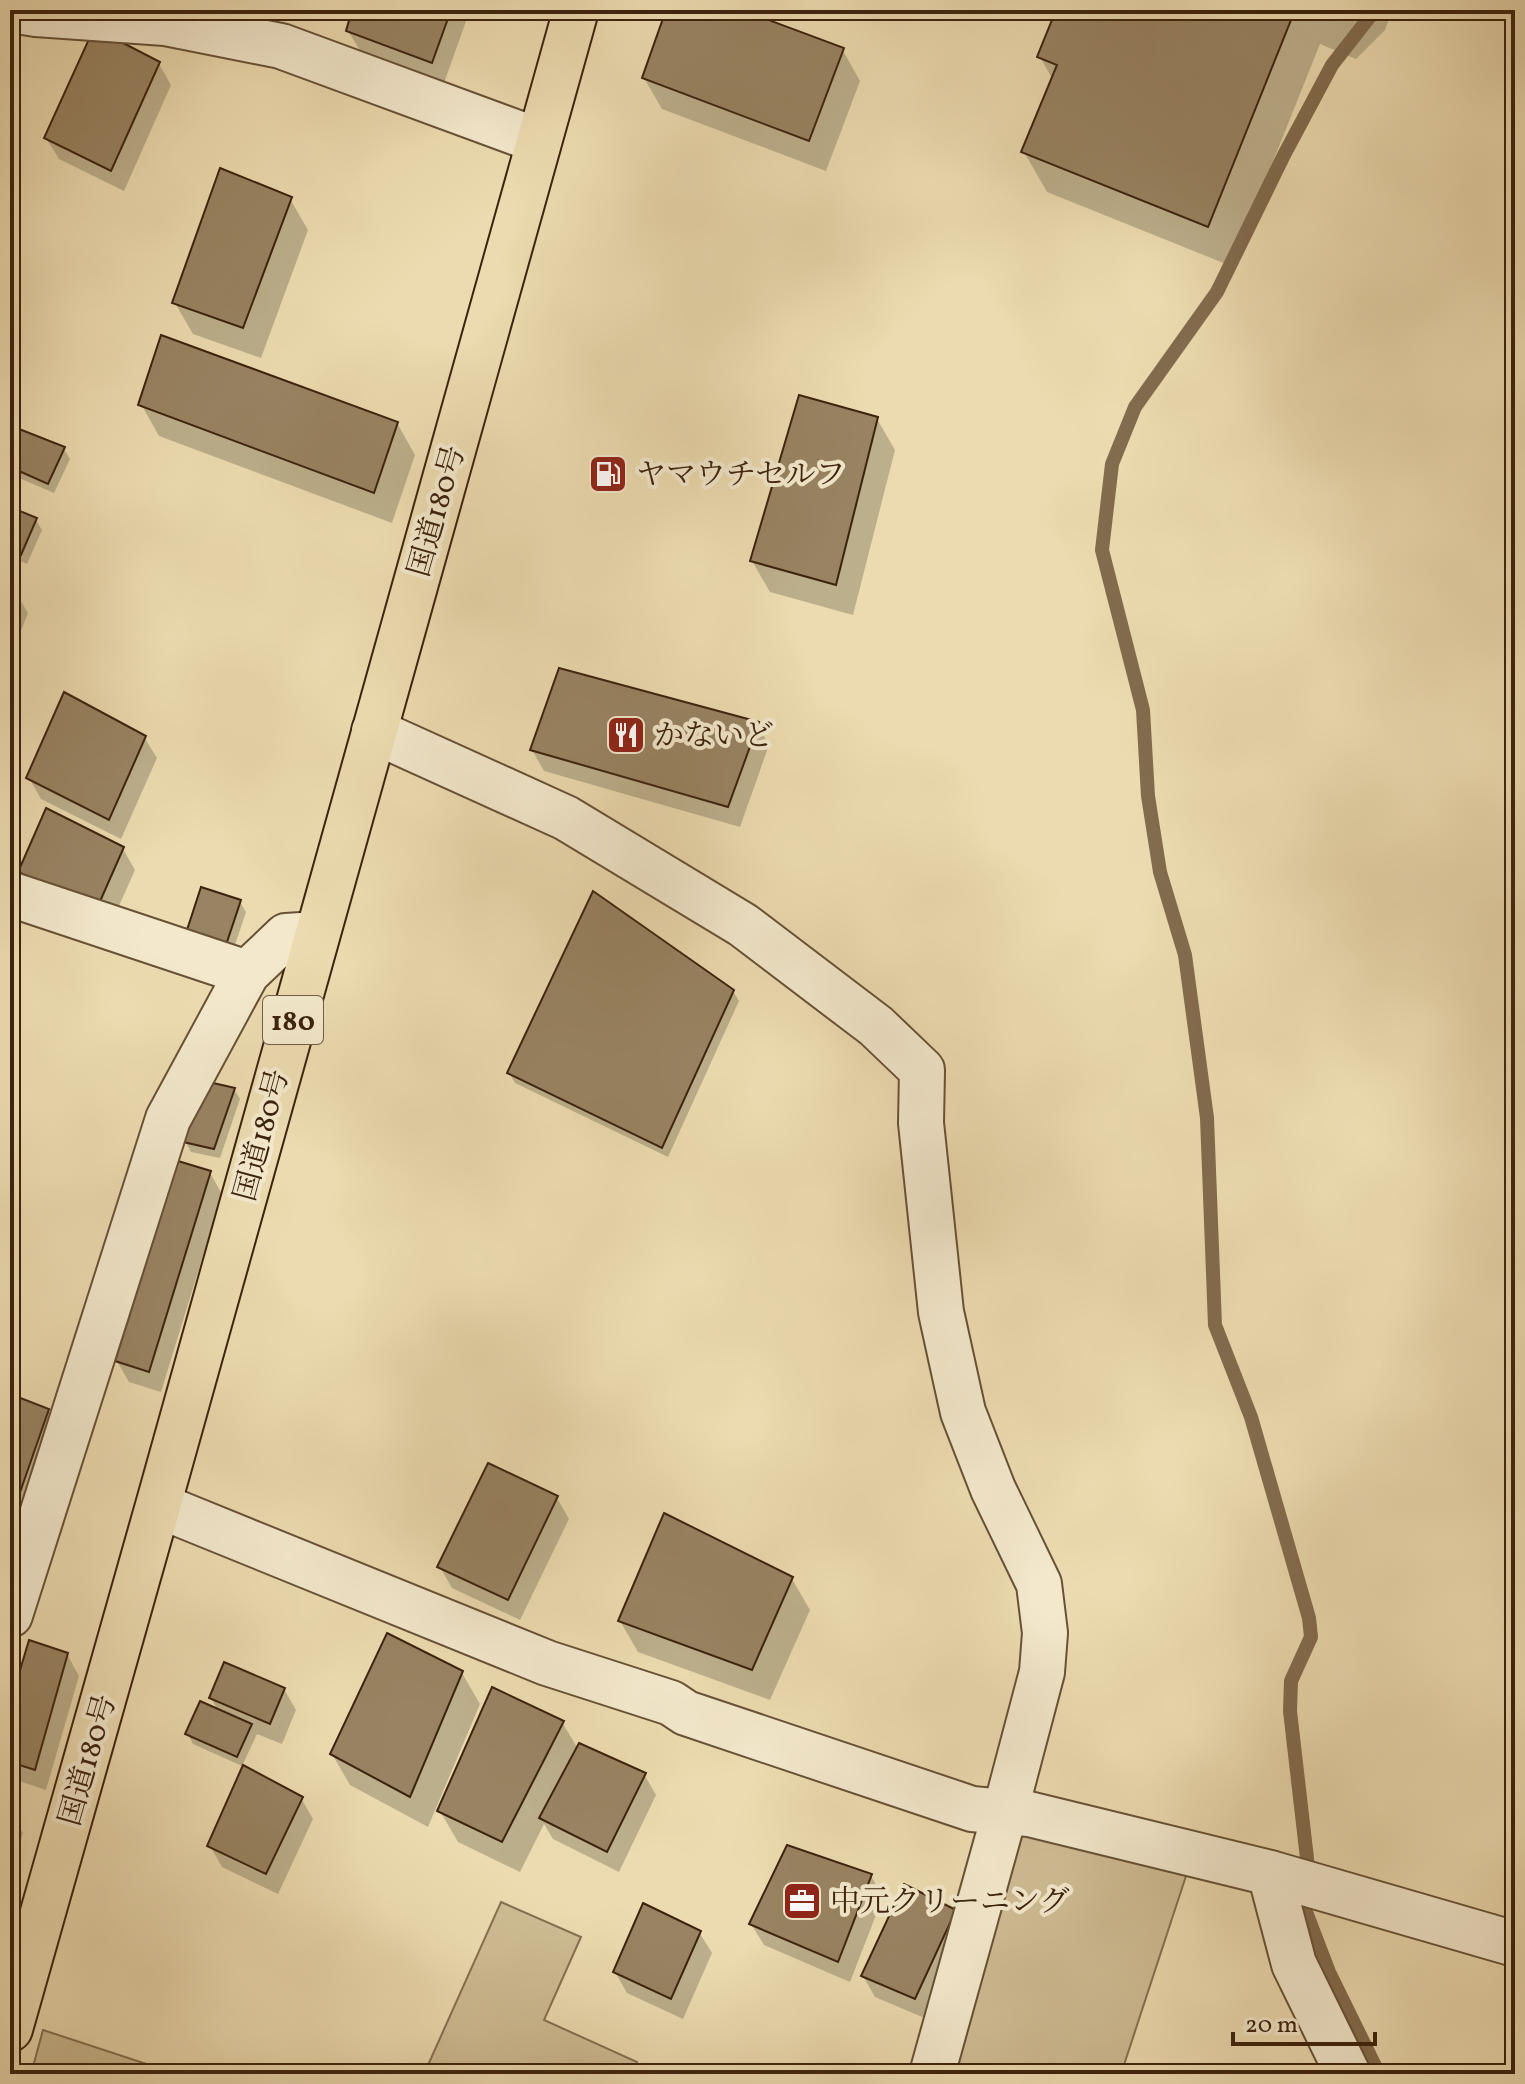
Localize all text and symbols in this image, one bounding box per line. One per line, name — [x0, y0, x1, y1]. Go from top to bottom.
street label: 国道180号 — [399, 441, 477, 582]
fuel station icon: ヤマウチセルフ — [587, 453, 629, 495]
place label: ヤマウチセルフ — [636, 455, 845, 497]
restaurant icon: かないど — [605, 714, 647, 756]
place label: かないど — [654, 716, 774, 758]
road number: 180 — [263, 996, 323, 1044]
street label: 国道180号 — [225, 1065, 301, 1206]
street label: 国道180号 — [50, 1690, 128, 1831]
office icon: 中元クリーニング — [781, 1880, 823, 1922]
place label: 中元クリーニング — [830, 1882, 1069, 1924]
scale bar — [1233, 1996, 1375, 2046]
text: 20 m — [1245, 2009, 1298, 2043]

